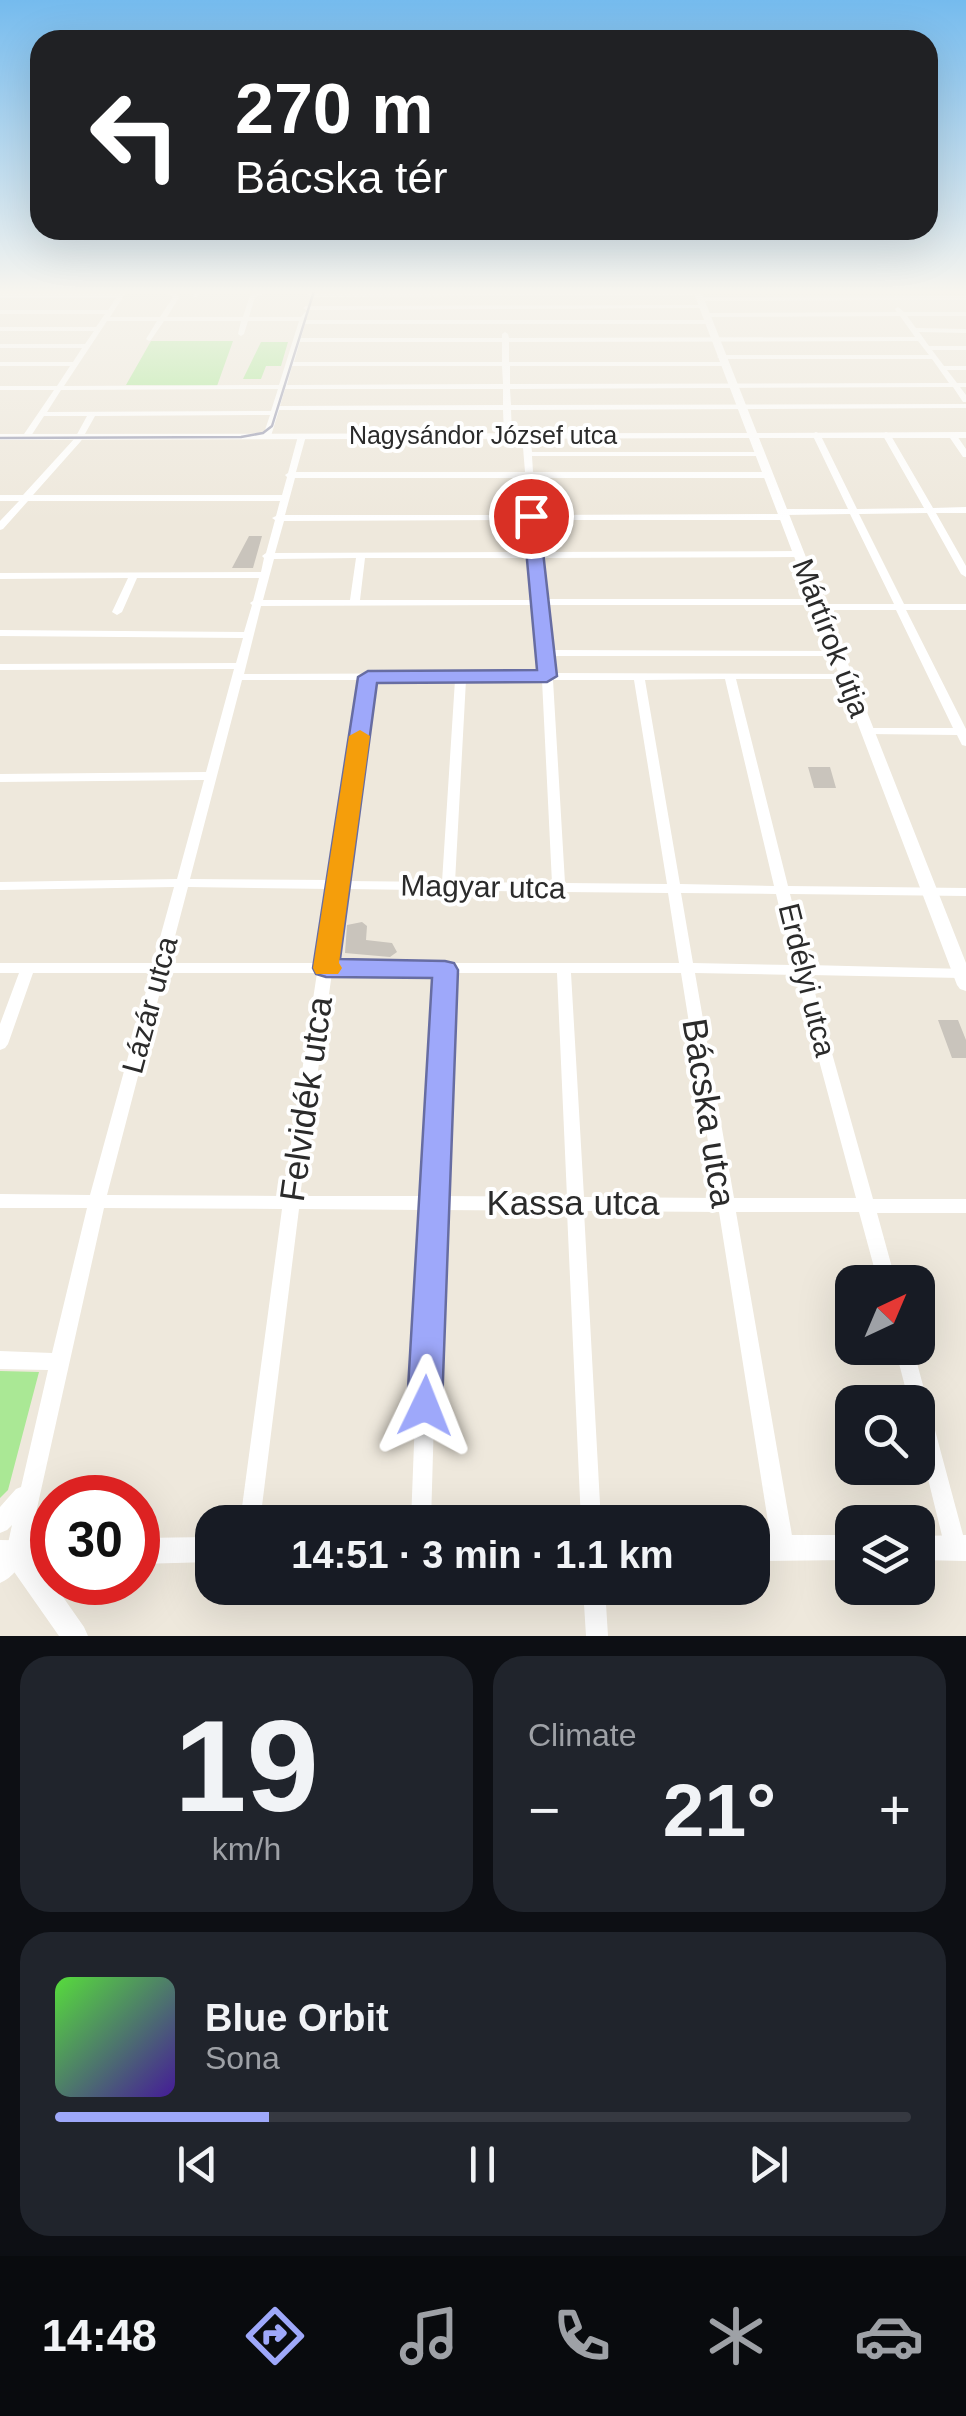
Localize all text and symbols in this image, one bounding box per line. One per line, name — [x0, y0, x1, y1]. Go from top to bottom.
icon: left — [70, 70, 200, 200]
text: 270 m — [235, 70, 433, 148]
text: Bácska tér — [235, 152, 448, 203]
street label: Nagysándor József utca — [349, 421, 617, 449]
pin — [489, 474, 574, 559]
icon: arrive — [504, 489, 559, 544]
street label: Mártírok útja — [786, 554, 877, 722]
street label: Magyar utca — [400, 869, 566, 904]
street label: Erdélyi utca — [773, 900, 843, 1060]
street label: Lázár utca — [115, 933, 184, 1077]
street label: Felvidék utca — [272, 994, 339, 1204]
street label: Bácska utca — [675, 1016, 744, 1211]
street label: Kassa utca — [486, 1183, 660, 1222]
north arrow — [835, 1265, 935, 1365]
map controls — [835, 1265, 935, 1605]
position arrow — [373, 1354, 477, 1458]
button: search — [835, 1385, 935, 1485]
speed limit sign: 30 — [30, 1475, 160, 1605]
button: layers — [835, 1505, 935, 1605]
text: 14:51 · 3 min · 1.1 km — [291, 1534, 674, 1576]
text: 19 — [174, 1693, 319, 1839]
text: Climate — [528, 1717, 636, 1753]
text: 21° — [663, 1768, 776, 1852]
text: − — [528, 1779, 560, 1841]
text: + — [879, 1779, 911, 1841]
text: km/h — [212, 1831, 281, 1867]
text: Blue Orbit — [205, 1997, 389, 2039]
text: Sona — [205, 2040, 280, 2076]
icon: previous — [170, 2137, 225, 2192]
icon: pause — [455, 2137, 510, 2192]
icon: next — [741, 2137, 796, 2192]
icon: directions — [240, 2301, 310, 2371]
icon: music — [394, 2301, 464, 2371]
icon: phone — [547, 2301, 617, 2371]
icon: climate — [701, 2301, 771, 2371]
icon: car — [854, 2301, 924, 2371]
text: 14:48 — [42, 2310, 157, 2361]

